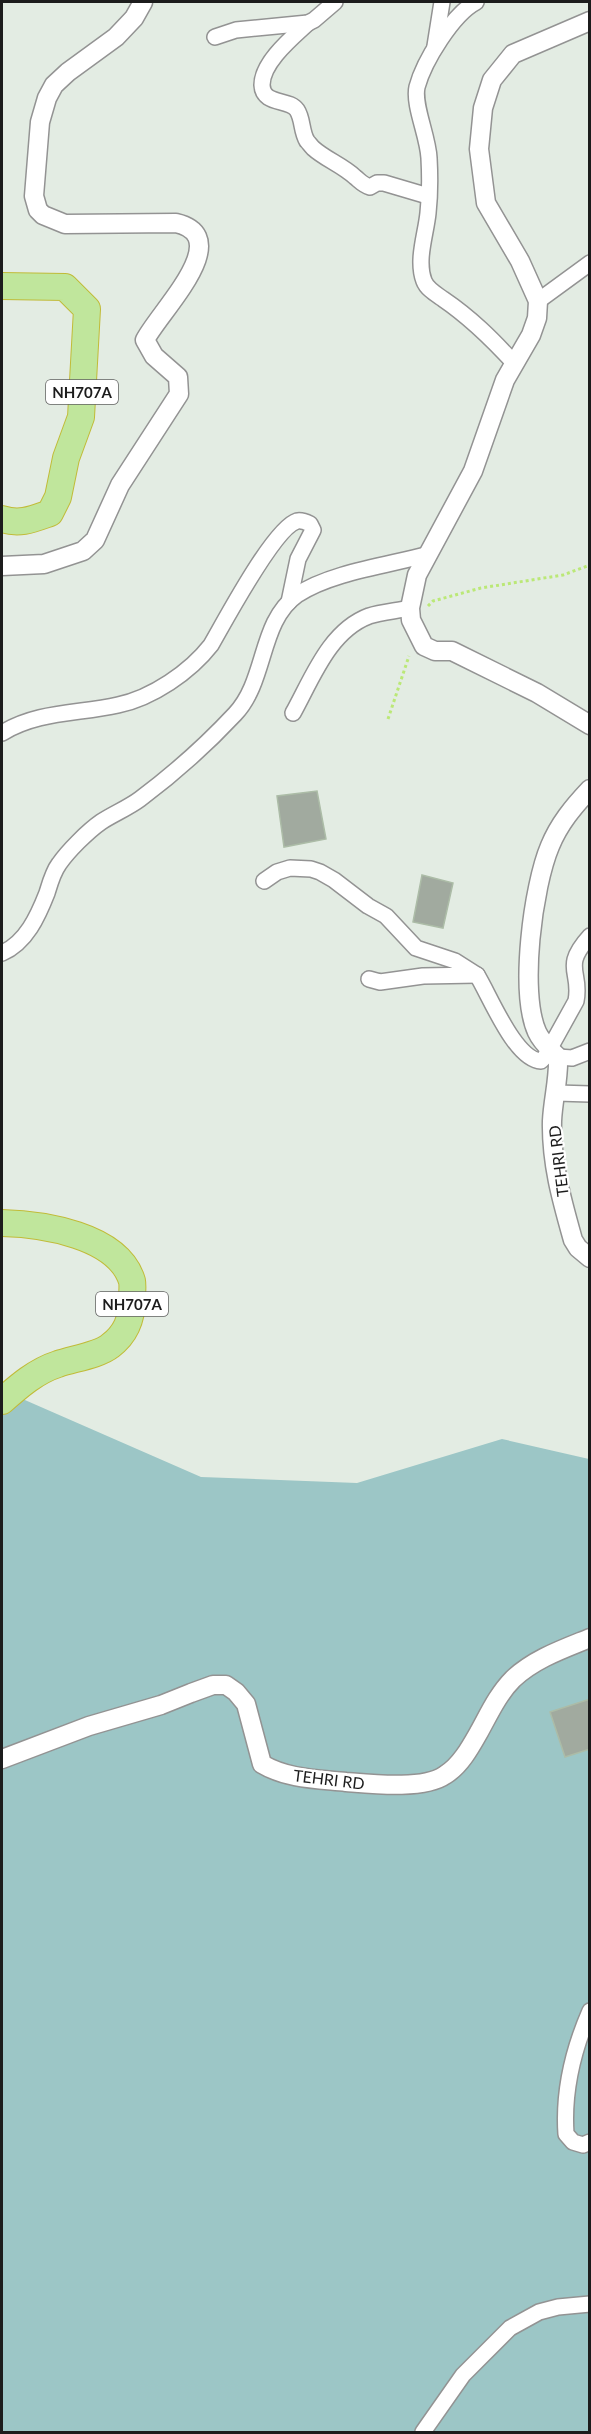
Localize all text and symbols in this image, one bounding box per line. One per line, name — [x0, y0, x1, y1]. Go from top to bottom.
road number: NH707A — [46, 380, 118, 404]
street label: TEHRI RD — [544, 1124, 572, 1198]
road number: NH707A — [96, 1292, 168, 1316]
street label: TEHRI RD — [292, 1765, 366, 1793]

